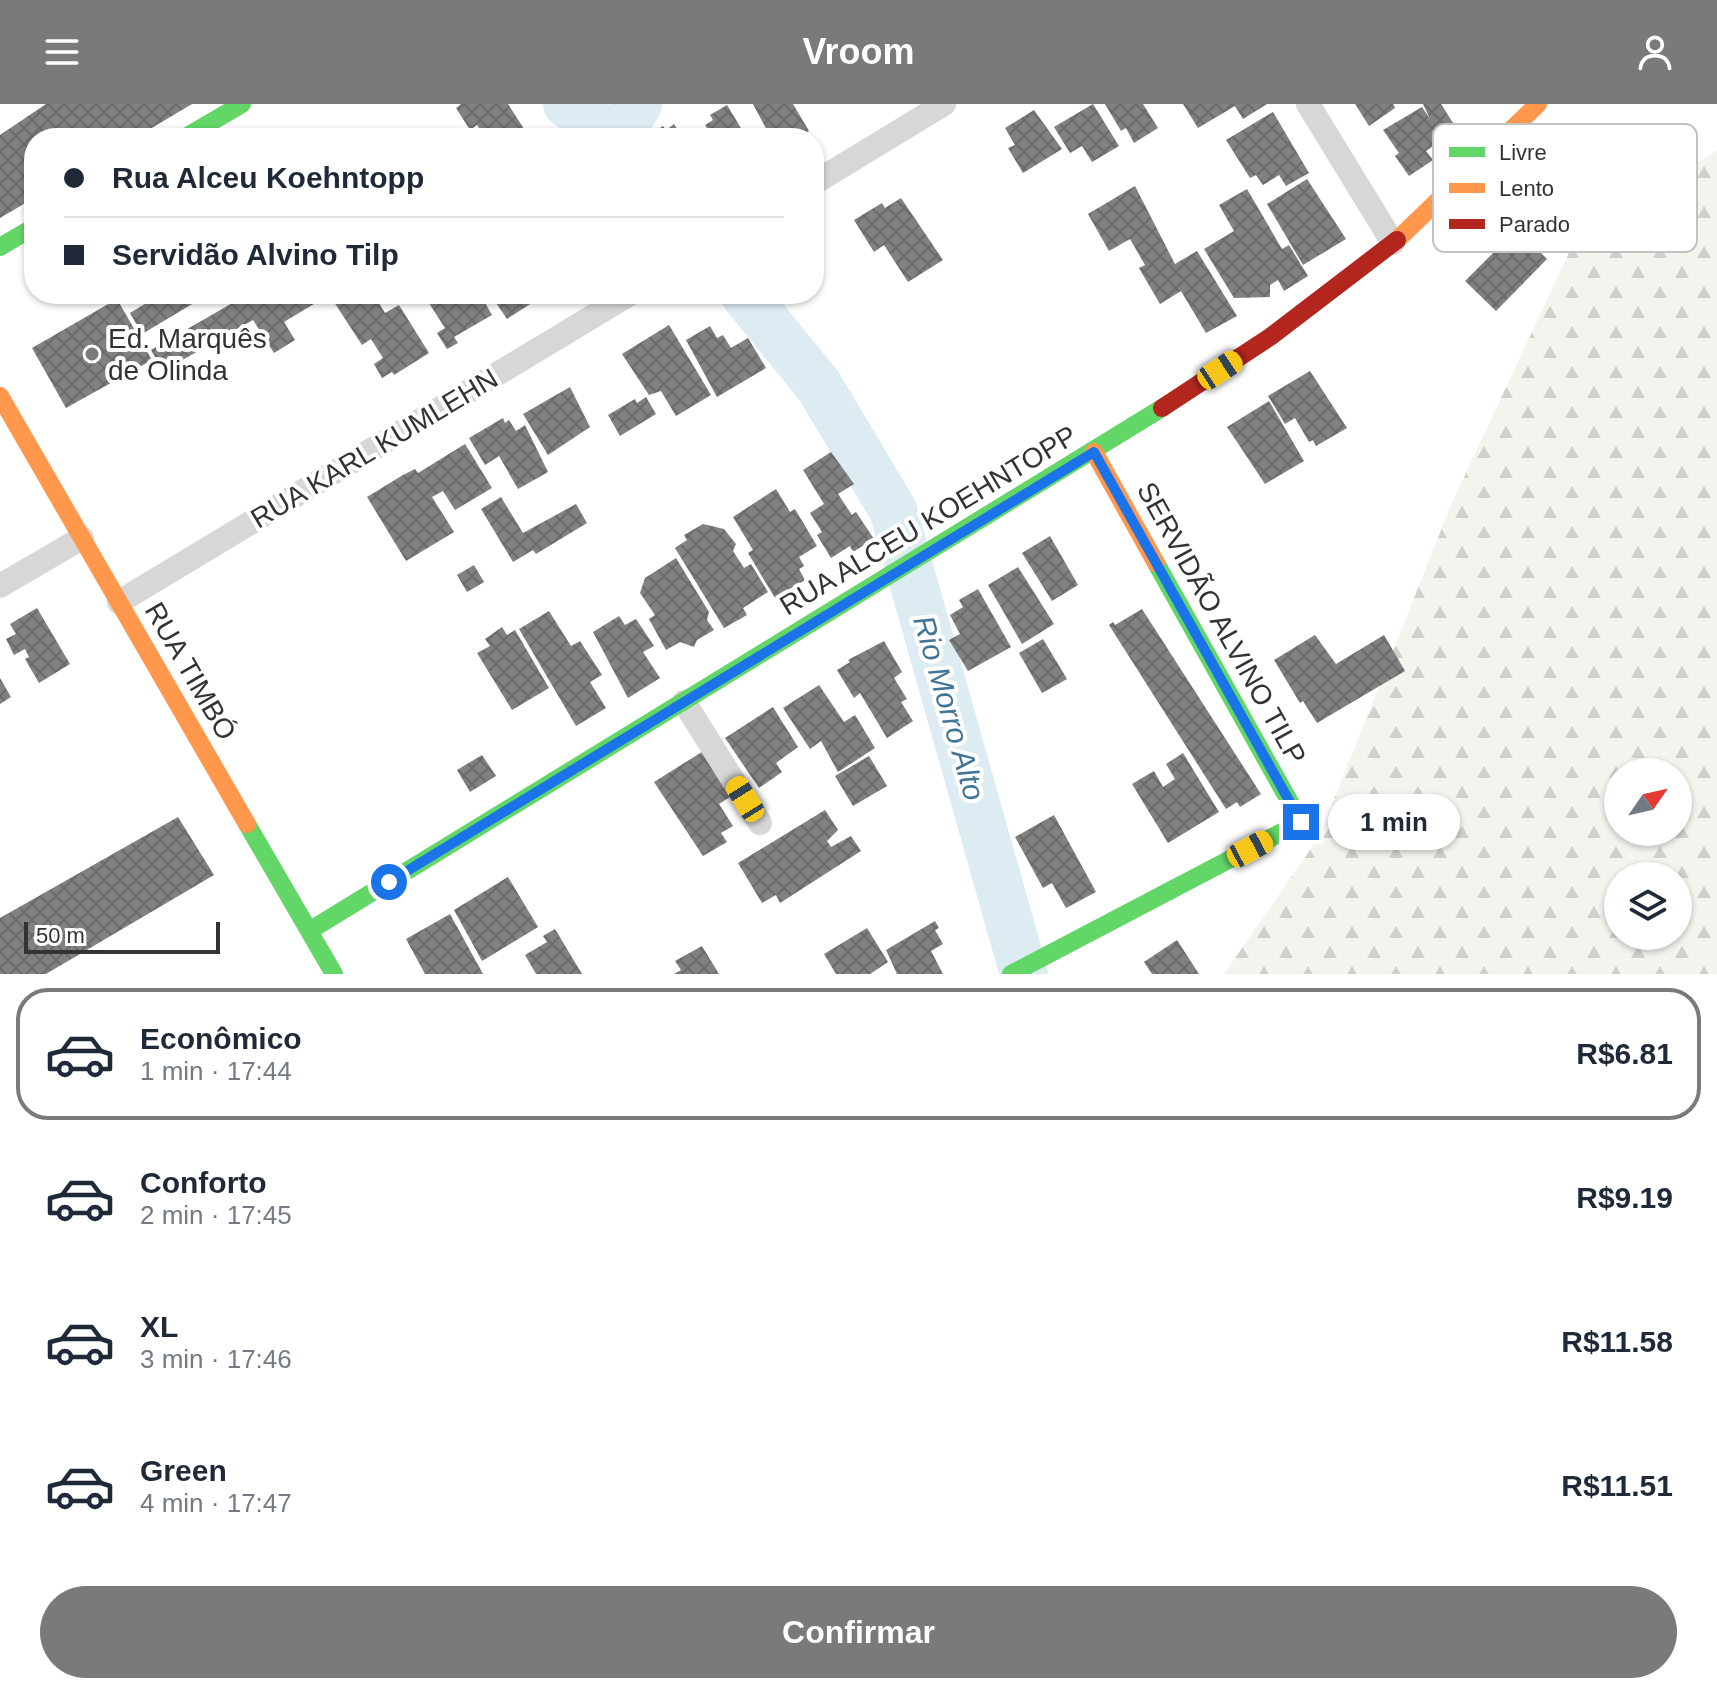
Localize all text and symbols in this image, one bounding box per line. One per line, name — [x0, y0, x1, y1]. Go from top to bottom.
icon: menu — [40, 30, 84, 74]
icon: person — [1633, 30, 1677, 74]
text: Vroom — [802, 31, 915, 72]
legend — [1433, 124, 1697, 252]
text: Livre — [1499, 140, 1547, 165]
text: Rua Alceu Koehntopp — [112, 161, 424, 194]
text: Lento — [1499, 176, 1554, 201]
text: Parado — [1499, 212, 1570, 237]
text: Servidão Alvino Tilp — [112, 238, 399, 271]
place label: Ed. Marquês de Olinda — [108, 323, 267, 386]
marker: Ed. Marquês de Olinda — [83, 345, 101, 363]
car — [1193, 347, 1247, 393]
street label: RUA KARL KUMLEHN — [245, 362, 503, 534]
street label: RUA ALCEU KOEHNTOPP — [774, 420, 1082, 621]
street label: SERVIDÃO ALVINO TILP — [1131, 477, 1312, 770]
street label: RUA TIMBÓ — [139, 597, 242, 745]
water label: Rio Morro Alto — [907, 612, 992, 804]
north arrow — [1604, 758, 1692, 846]
map controls — [1604, 758, 1692, 950]
car — [722, 772, 768, 826]
callout: 1 min — [1329, 794, 1461, 850]
route end — [1283, 804, 1319, 840]
text: 1 min — [1360, 807, 1428, 837]
car — [1223, 827, 1277, 871]
button: layers — [1604, 862, 1692, 950]
route start — [371, 864, 407, 900]
scale bar — [24, 918, 220, 954]
text: 50 m — [36, 923, 85, 948]
icon: car — [44, 1018, 116, 1090]
text: Econômico — [140, 1022, 302, 1055]
text: R$6.81 — [1576, 1037, 1673, 1070]
text: 1 min · 17:44 — [140, 1056, 292, 1086]
icon: car — [44, 1162, 116, 1234]
text: Conforto — [140, 1166, 267, 1199]
text: R$9.19 — [1576, 1181, 1673, 1214]
text: 2 min · 17:45 — [140, 1200, 292, 1230]
icon: car — [44, 1306, 116, 1378]
text: XL — [140, 1310, 178, 1343]
text: R$11.58 — [1561, 1325, 1673, 1358]
text: 3 min · 17:46 — [140, 1344, 292, 1374]
icon: car — [44, 1450, 116, 1522]
text: Green — [140, 1454, 227, 1487]
text: R$11.51 — [1561, 1469, 1673, 1502]
text: 4 min · 17:47 — [140, 1488, 292, 1518]
button: Confirmar — [40, 1586, 1677, 1678]

